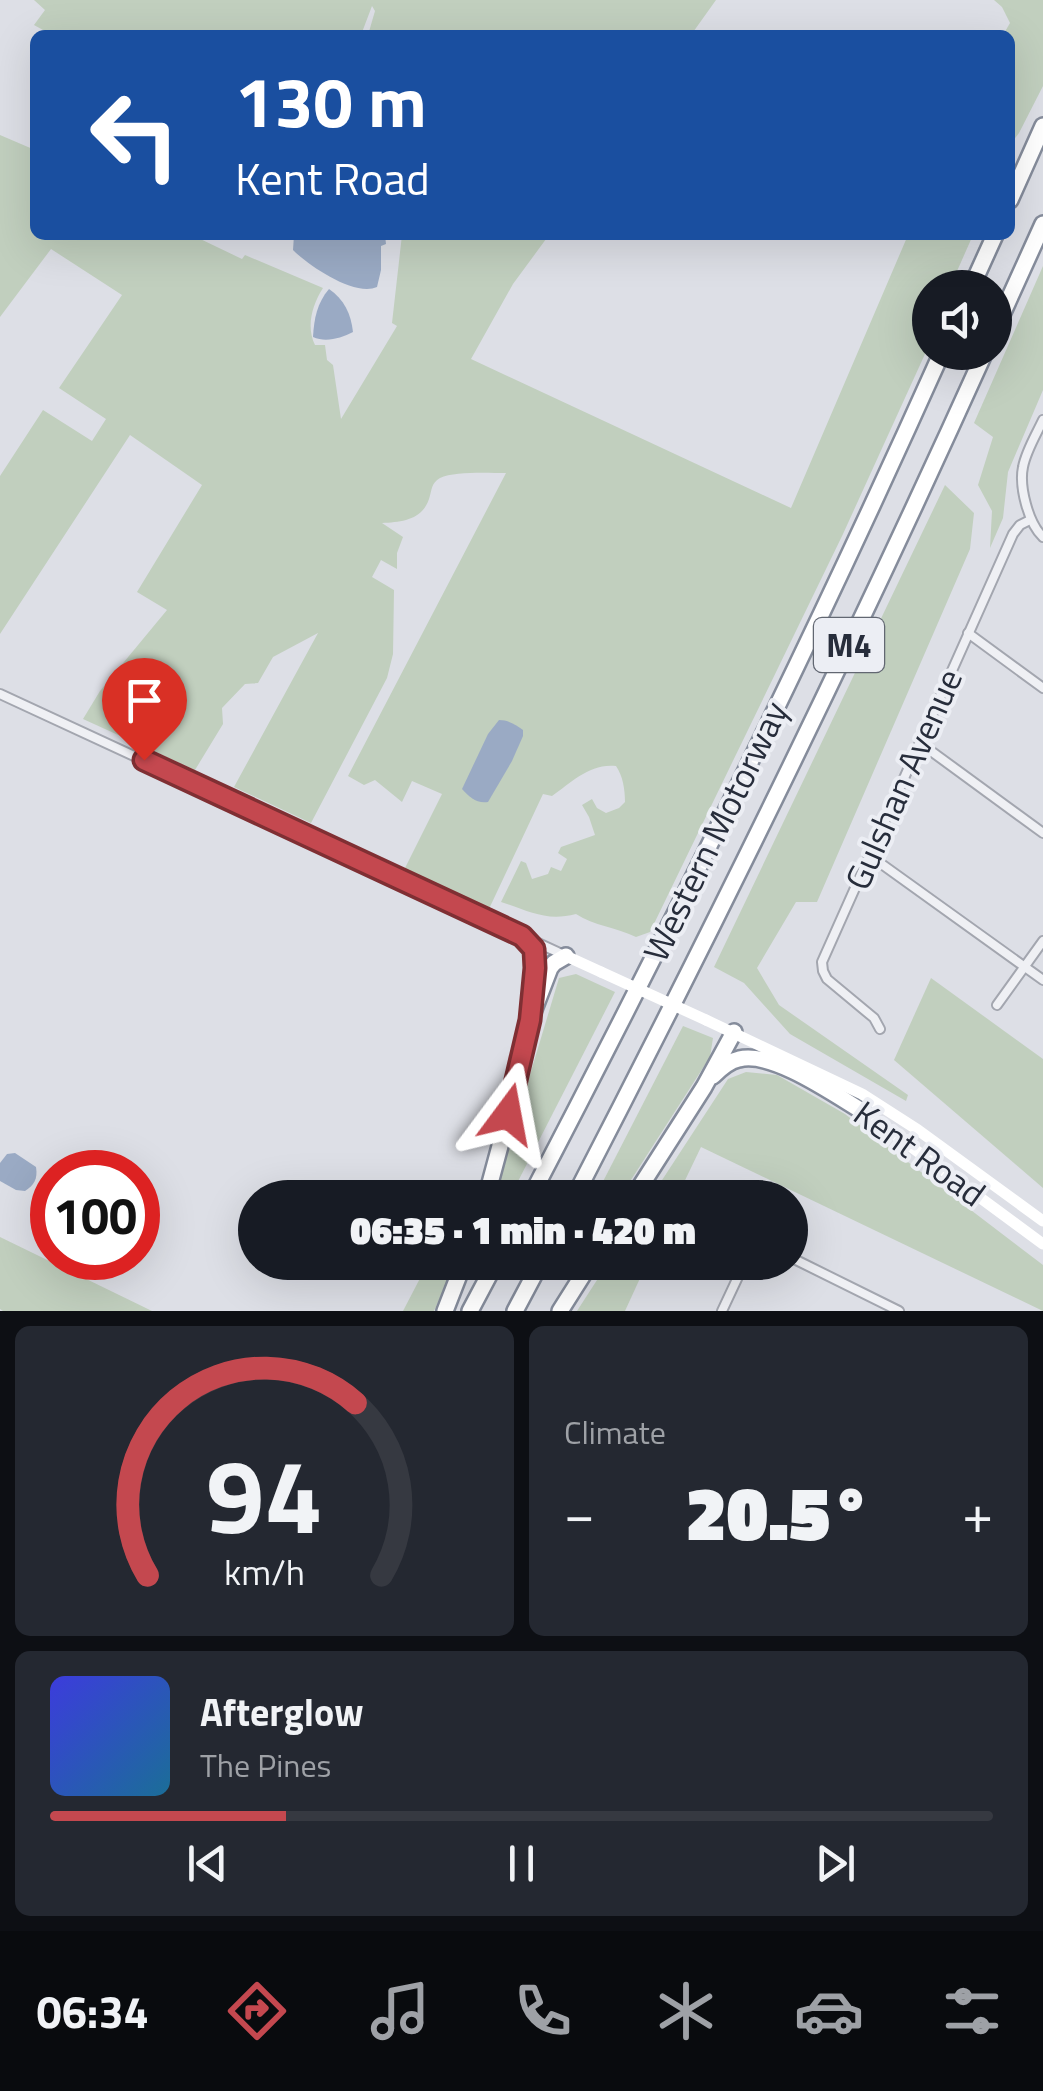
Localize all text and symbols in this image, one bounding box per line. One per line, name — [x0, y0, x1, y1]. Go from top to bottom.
text: 130 m — [235, 48, 427, 154]
icon: left — [70, 70, 200, 200]
text: Kent Road — [235, 144, 430, 212]
map controls — [912, 270, 1012, 370]
button: sound — [912, 270, 1012, 370]
road number: M4 — [814, 618, 884, 672]
pin — [102, 658, 187, 761]
street label: Gulshan Avenue — [830, 660, 976, 898]
icon: arrive — [117, 673, 172, 728]
street label: Western Motorway — [628, 691, 802, 970]
position arrow — [456, 1062, 560, 1166]
street label: Kent Road — [843, 1087, 997, 1219]
speed limit sign: 100 — [30, 1150, 160, 1280]
text: 06:35 · 1 min · 420 m — [350, 1201, 696, 1259]
text: Climate — [564, 1408, 666, 1456]
text: 94 — [206, 1415, 323, 1573]
text: 20.5° — [685, 1455, 872, 1569]
text: − — [564, 1471, 595, 1554]
text: + — [962, 1471, 993, 1554]
text: km/h — [224, 1544, 305, 1599]
text: Afterglow — [200, 1683, 364, 1741]
text: The Pines — [200, 1741, 331, 1789]
icon: previous — [180, 1836, 235, 1891]
icon: pause — [494, 1836, 549, 1891]
icon: next — [808, 1836, 863, 1891]
icon: directions — [222, 1976, 292, 2046]
icon: music — [365, 1976, 435, 2046]
icon: phone — [508, 1976, 578, 2046]
icon: climate — [651, 1976, 721, 2046]
icon: car — [794, 1976, 864, 2046]
icon: filters — [937, 1976, 1007, 2046]
text: 06:34 — [36, 1977, 149, 2045]

